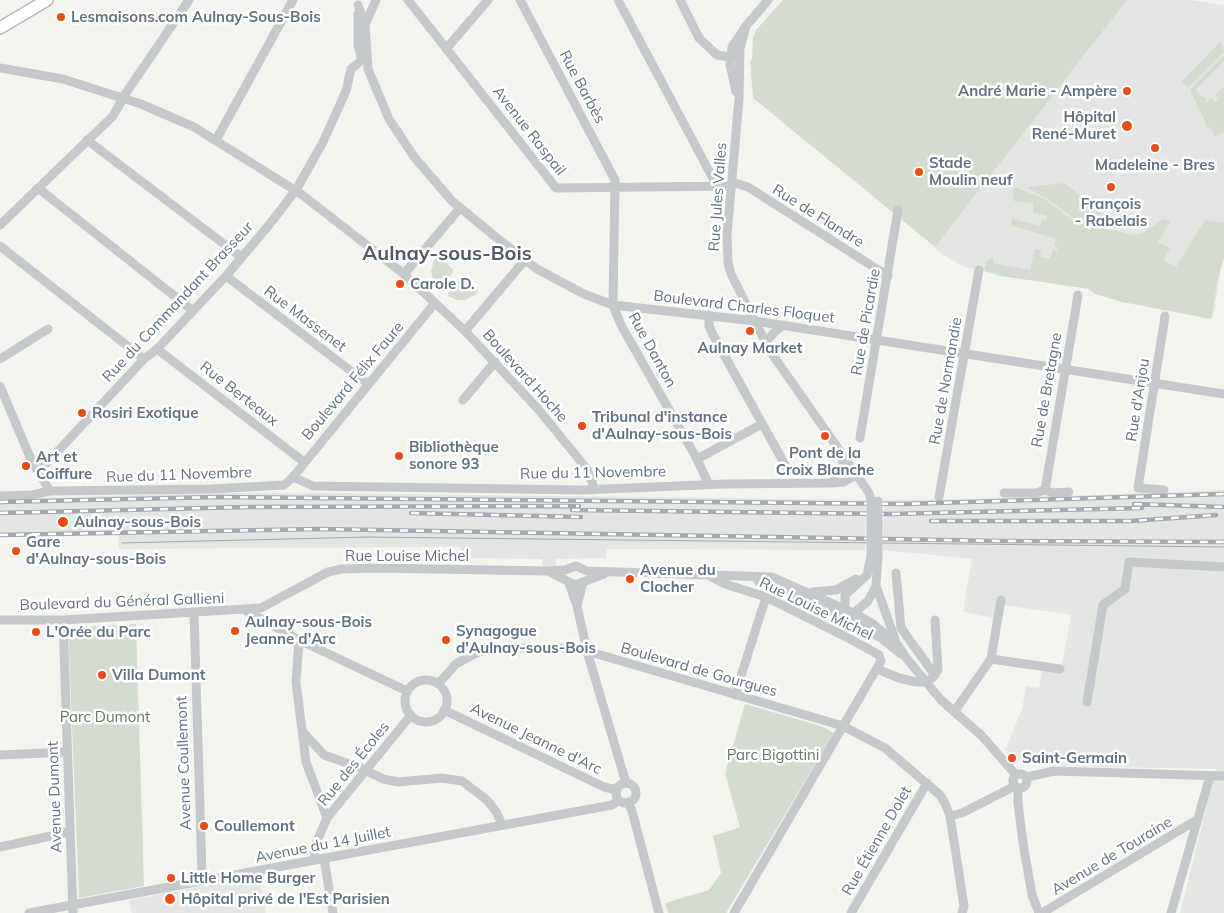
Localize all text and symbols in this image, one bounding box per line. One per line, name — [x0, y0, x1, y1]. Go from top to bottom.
place label: Lesmaisons.com Aulnay-Sous-Bois — [71, 8, 321, 26]
marker: Lesmaisons.com Aulnay-Sous-Bois — [55, 11, 67, 23]
street label: Rue Barbès — [555, 47, 609, 127]
place label: André Marie - Ampère — [958, 82, 1117, 100]
street label: Avenue Raspail — [489, 83, 569, 179]
marker: André Marie - Ampère — [1121, 85, 1133, 97]
place label: Hôpital René-Muret — [1032, 108, 1116, 143]
marker: Hôpital René-Muret — [1120, 119, 1134, 133]
street label: Rue Jules Valles — [705, 142, 731, 252]
marker: Madeleine - Bres — [1149, 142, 1161, 154]
place label: Stade Moulin neuf — [929, 154, 1013, 189]
place label: Madeleine - Bres — [1095, 156, 1215, 174]
marker: Stade Moulin neuf — [913, 166, 925, 178]
street label: Rue de Flandre — [769, 181, 867, 251]
marker: François - Rabelais — [1105, 181, 1117, 193]
place label: François - Rabelais — [1075, 195, 1147, 230]
street label: Rue du Commandant Brasseur — [99, 218, 257, 386]
district label: Aulnay-sous-Bois — [362, 242, 532, 266]
street label: Rue de Picardie — [848, 267, 884, 377]
place label: Carole D. — [410, 275, 475, 293]
marker: Carole D. — [394, 278, 406, 290]
street label: Rue Massenet — [260, 282, 350, 356]
street label: Boulevard Charles Floquet — [652, 287, 836, 327]
street label: Rue Danton — [624, 309, 680, 391]
street label: Rue de Normandie — [926, 316, 966, 446]
street label: Boulevard Félix Faure — [298, 318, 408, 444]
marker: Aulnay Market — [744, 325, 756, 337]
street label: Boulevard Hoche — [479, 326, 571, 426]
street label: Rue de Bretagne — [1028, 331, 1066, 449]
place label: Aulnay Market — [698, 339, 802, 357]
street label: Rue d'Anjou — [1123, 357, 1153, 443]
street label: Rue Berteaux — [196, 358, 282, 430]
place label: Rosiri Exotique — [92, 404, 198, 422]
marker: Rosiri Exotique — [76, 407, 88, 419]
place label: Tribunal d'instance d'Aulnay-sous-Bois — [592, 408, 732, 443]
marker: Tribunal d'instance d'Aulnay-sous-Bois — [576, 420, 588, 432]
marker: Pont de la Croix Blanche — [819, 430, 831, 442]
place label: Bibliothèque sonore 93 — [409, 438, 499, 473]
place label: Pont de la Croix Blanche — [776, 444, 874, 479]
place label: Art et Coiffure — [36, 448, 92, 483]
marker: Bibliothèque sonore 93 — [393, 450, 405, 462]
marker: Art et Coiffure — [20, 460, 32, 472]
street label: Rue du 11 Novembre — [106, 463, 252, 487]
street label: Rue du 11 Novembre — [520, 463, 666, 483]
place label: Aulnay-sous-Bois — [74, 513, 201, 531]
marker: Aulnay-sous-Bois — [56, 515, 70, 529]
place label: Gare d'Aulnay-sous-Bois — [26, 533, 166, 568]
marker: Gare d'Aulnay-sous-Bois — [10, 545, 22, 557]
street label: Rue Louise Michel — [345, 547, 469, 565]
place label: Avenue du Clocher — [640, 561, 716, 596]
marker: Avenue du Clocher — [624, 573, 636, 585]
street label: Rue Louise Michel — [756, 574, 876, 644]
street label: Boulevard du Général Gallieni — [19, 589, 225, 615]
place label: Aulnay-sous-Bois Jeanne d'Arc — [245, 613, 372, 648]
place label: Synagogue d'Aulnay-sous-Bois — [456, 622, 596, 657]
place label: L'Orée du Parc — [46, 623, 151, 641]
marker: Aulnay-sous-Bois Jeanne d'Arc — [229, 625, 241, 637]
marker: L'Orée du Parc — [30, 626, 42, 638]
marker: Synagogue d'Aulnay-sous-Bois — [440, 634, 452, 646]
street label: Boulevard de Gourgues — [619, 639, 779, 701]
place label: Villa Dumont — [112, 666, 205, 684]
marker: Villa Dumont — [96, 669, 108, 681]
street label: Avenue Coullemont — [173, 696, 195, 830]
street label: Avenue Jeanne d'Arc — [467, 699, 605, 779]
park label: Parc Dumont — [60, 708, 150, 726]
street label: Rue des Écoles — [314, 718, 394, 810]
street label: Avenue Dumont — [44, 741, 66, 853]
park label: Parc Bigottini — [727, 746, 819, 764]
place label: Saint-Germain — [1022, 749, 1127, 767]
marker: Saint-Germain — [1006, 752, 1018, 764]
street label: Rue Étienne Dolet — [838, 783, 916, 899]
street label: Avenue de Touraine — [1049, 813, 1175, 899]
place label: Coullemont — [214, 817, 295, 835]
marker: Coullemont — [198, 820, 210, 832]
street label: Avenue du 14 Juillet — [254, 823, 392, 867]
place label: Little Home Burger — [181, 869, 315, 887]
marker: Little Home Burger — [165, 872, 177, 884]
place label: Hôpital privé de l'Est Parisien — [181, 890, 390, 908]
marker: Hôpital privé de l'Est Parisien — [163, 892, 177, 906]

